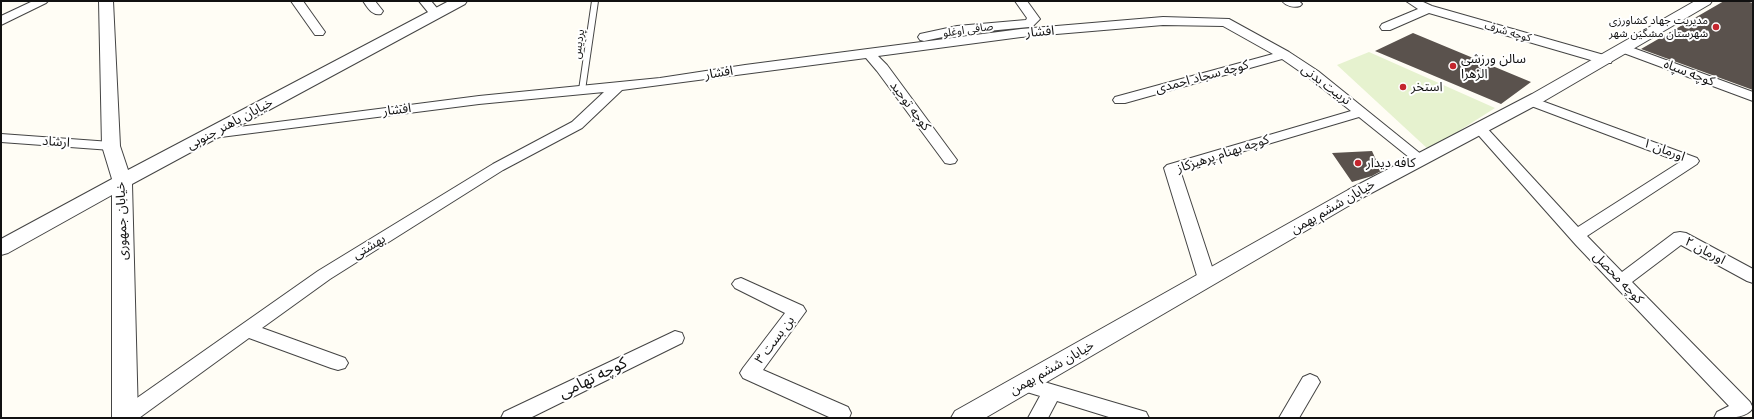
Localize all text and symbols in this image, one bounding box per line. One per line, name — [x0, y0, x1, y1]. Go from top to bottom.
place label: مدیریت جهاد کشاورزی شهرستان مشگین شهر — [1609, 14, 1708, 40]
street label: کوچه شرف — [1483, 19, 1533, 45]
street label: صافی اوغلو — [942, 20, 994, 40]
marker: مدیریت جهاد کشاورزی شهرستان مشگین شهر — [1711, 22, 1721, 32]
street label: افشار — [1025, 23, 1055, 41]
street label: پردیس — [570, 28, 588, 60]
place label: سالن ورزشی الزهرا — [1461, 51, 1526, 82]
street label: کوچه سپاه — [1661, 56, 1717, 90]
street label: کوچه سجاد احمدی — [1154, 57, 1250, 97]
street label: تربیت بدنی — [1298, 61, 1354, 109]
marker: سالن ورزشی الزهرا — [1448, 61, 1458, 71]
street label: افشار — [704, 63, 734, 83]
street label: کوچه توحید — [886, 78, 934, 134]
place label: استخر — [1411, 79, 1443, 95]
marker: استخر — [1398, 82, 1408, 92]
street label: خیابان باهنر جنوبی — [184, 95, 276, 153]
street label: افشار — [382, 101, 412, 119]
street label: کوچه بهنام پرهیزکاز — [1175, 132, 1271, 176]
street label: ارشاد — [42, 133, 70, 151]
street label: اورمان ۱ — [1641, 135, 1687, 165]
place label: کافه دیدار — [1366, 155, 1416, 171]
marker: کافه دیدار — [1353, 158, 1363, 168]
street label: خیابان ششم بهمن — [1288, 177, 1378, 237]
street label: خیابان جمهوری — [113, 182, 131, 260]
street label: بهشتی — [350, 231, 388, 263]
street label: اورمان ۲ — [1682, 234, 1728, 268]
street label: کوچه محصل — [1590, 249, 1646, 307]
street label: بن بست ۳ — [752, 313, 798, 367]
street label: خیابان ششم بهمن — [1007, 338, 1097, 398]
street label: کوچه تهامی — [556, 353, 630, 403]

